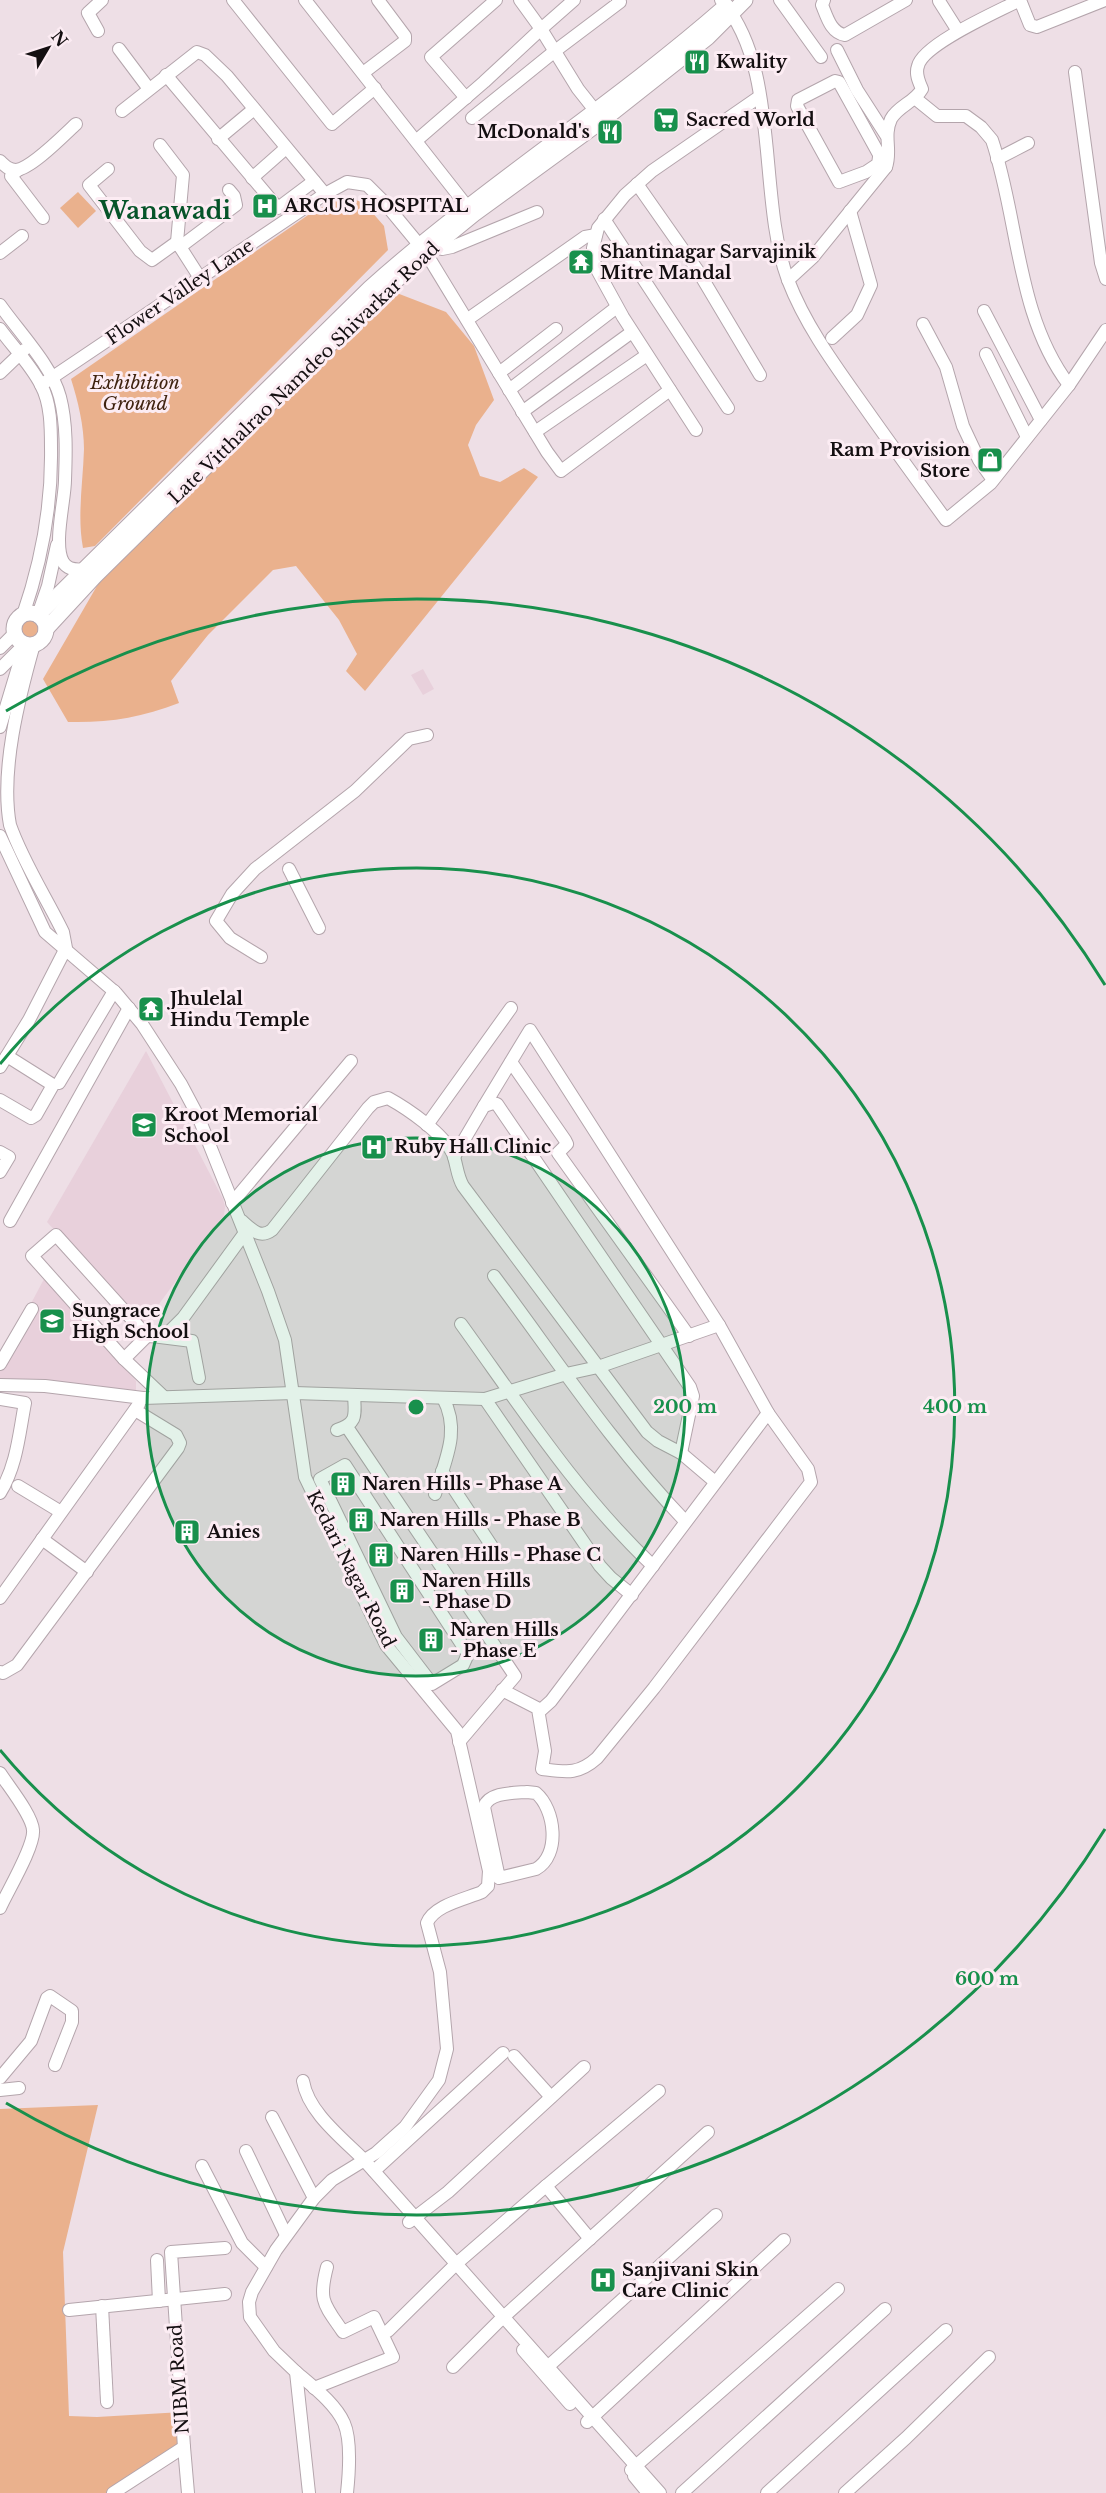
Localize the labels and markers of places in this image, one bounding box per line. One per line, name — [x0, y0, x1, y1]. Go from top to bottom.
restaurant icon: Kwality — [682, 47, 712, 77]
place label: Kwality — [716, 51, 788, 73]
supermarket icon: Sacred World — [651, 105, 681, 135]
place label: Sacred World — [686, 109, 815, 131]
restaurant icon: McDonald's — [595, 117, 625, 147]
place label: McDonald's — [477, 121, 590, 143]
hospital icon: ARCUS HOSPITAL — [250, 191, 280, 221]
place label: ARCUS HOSPITAL — [283, 195, 469, 217]
place label: Shantinagar Sarvajinik Mitre Mandal — [600, 241, 817, 284]
temple icon: Shantinagar Sarvajinik Mitre Mandal — [566, 247, 596, 277]
place label: Ram Provision Store — [830, 439, 970, 482]
shop icon: Ram Provision Store — [975, 445, 1005, 475]
place label: Jhulelal Hindu Temple — [166, 988, 309, 1031]
temple icon: Jhulelal Hindu Temple — [136, 994, 166, 1024]
place label: Kroot Memorial School — [164, 1104, 318, 1147]
school or university icon: Kroot Memorial School — [129, 1110, 159, 1140]
hospital icon: Ruby Hall Clinic — [359, 1132, 389, 1162]
place label: Ruby Hall Clinic — [394, 1136, 551, 1158]
place label: Sungrace High School — [72, 1300, 190, 1343]
school or university icon: Sungrace High School — [37, 1306, 67, 1336]
centre of rings — [406, 1397, 426, 1417]
building icon: Naren Hills - Phase A — [328, 1469, 358, 1499]
place label: Naren Hills - Phase A — [362, 1473, 563, 1495]
building icon: Naren Hills - Phase B — [346, 1505, 376, 1535]
place label: Naren Hills - Phase B — [380, 1509, 581, 1531]
building icon: Anies — [172, 1517, 202, 1547]
place label: Anies — [206, 1521, 260, 1543]
building icon: Naren Hills - Phase C — [366, 1540, 396, 1570]
place label: Naren Hills - Phase C — [400, 1544, 601, 1566]
place label: Naren Hills - Phase D — [422, 1570, 531, 1613]
building icon: Naren Hills - Phase D — [387, 1576, 417, 1606]
place label: Naren Hills - Phase E — [450, 1619, 559, 1662]
building icon: Naren Hills - Phase E — [416, 1625, 446, 1655]
place label: Sanjivani Skin Care Clinic — [622, 2259, 759, 2302]
hospital icon: Sanjivani Skin Care Clinic — [588, 2265, 618, 2295]

